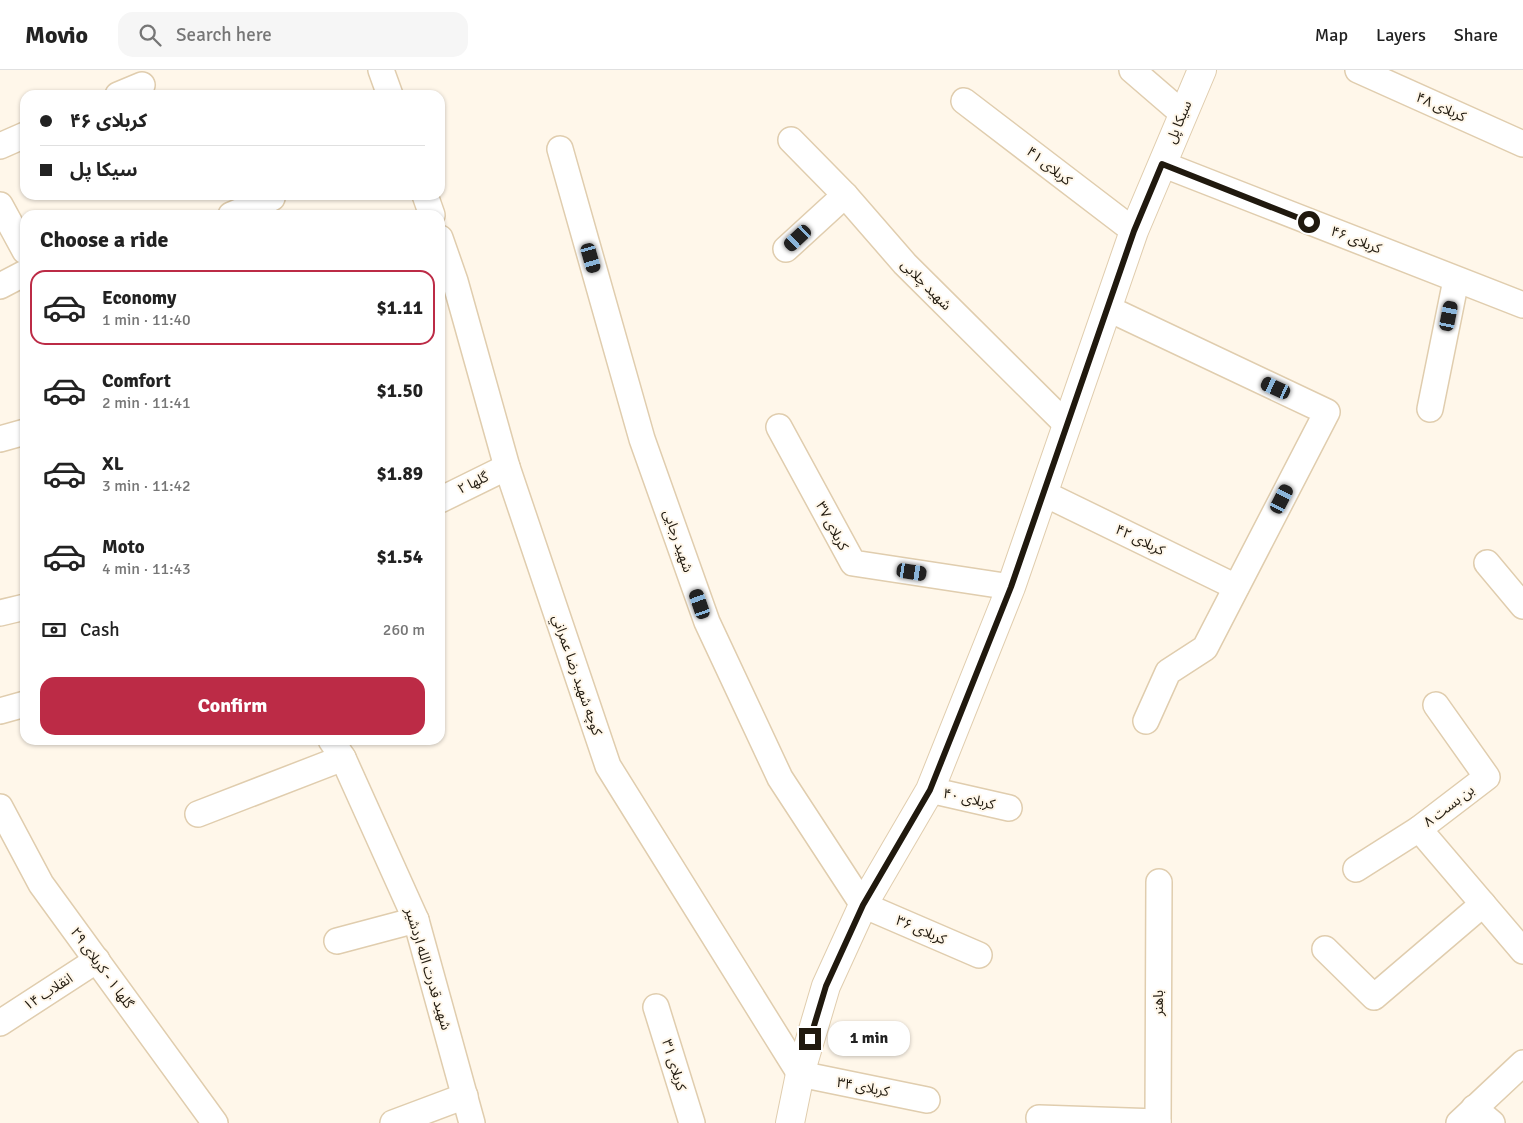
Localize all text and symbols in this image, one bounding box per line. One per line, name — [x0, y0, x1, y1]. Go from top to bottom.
search box — [118, 12, 468, 57]
text: Movio — [25, 20, 88, 50]
icon: search — [136, 21, 164, 49]
text: Search here — [176, 23, 272, 47]
text: Map — [1315, 24, 1348, 46]
text: Layers — [1376, 24, 1426, 46]
text: Share — [1454, 24, 1498, 46]
street label: کربلای ۴۸ — [1413, 88, 1469, 126]
street label: سیکا پل — [1162, 98, 1197, 146]
text: کربلای ۴۶ — [70, 109, 147, 133]
street label: کربلای ۴۱ — [1023, 143, 1075, 189]
text: سیکا پل — [70, 158, 138, 182]
route start — [1298, 211, 1320, 233]
car — [781, 222, 814, 254]
street label: کربلای ۴۶ — [1328, 223, 1384, 257]
text: Choose a ride — [40, 226, 168, 253]
car — [579, 242, 602, 274]
street label: شهید چلابی — [896, 256, 955, 315]
icon: car — [42, 285, 87, 330]
text: Economy — [102, 286, 176, 310]
text: $1.11 — [377, 296, 423, 320]
car — [1438, 300, 1459, 332]
text: 1 min · 11:40 — [102, 310, 191, 330]
icon: car — [42, 368, 87, 413]
text: Comfort — [102, 369, 171, 393]
car — [1259, 375, 1292, 401]
text: $1.50 — [377, 379, 423, 403]
text: 2 min · 11:41 — [102, 393, 191, 413]
icon: car — [42, 451, 87, 496]
text: XL — [102, 452, 124, 476]
text: $1.89 — [377, 462, 423, 486]
street label: گلها ۲ — [455, 468, 491, 498]
text: 3 min · 11:42 — [102, 476, 191, 496]
car — [1268, 482, 1295, 516]
street label: کربلای ۳۷ — [812, 499, 852, 554]
street label: شهید رجایی — [659, 507, 697, 575]
street label: کربلای ۴۲ — [1113, 521, 1168, 559]
icon: car — [42, 534, 87, 579]
text: Moto — [102, 535, 145, 559]
text: $1.54 — [377, 545, 423, 569]
text: 4 min · 11:43 — [102, 559, 191, 579]
car — [896, 562, 927, 582]
car — [688, 587, 711, 621]
street label: كوچه شهيد رضا عمراني — [546, 612, 606, 739]
icon: cash — [40, 616, 68, 644]
text: Cash — [80, 618, 120, 642]
text: 260 m — [383, 620, 425, 640]
button: Confirm — [40, 677, 425, 735]
street label: بن بست ۸ — [1420, 781, 1478, 831]
street label: کربلای ۴۰ — [941, 785, 997, 813]
street label: شهید قدرت الله اردشیر — [401, 905, 455, 1032]
street label: کربلای ۳۶ — [893, 912, 949, 948]
street label: گلها ۱ - کربلای ۲۹ — [67, 924, 137, 1012]
street label: انقلاب ۱۴ — [20, 970, 76, 1014]
street label: باهنر — [1150, 990, 1167, 1017]
callout: 1 min — [828, 1022, 910, 1056]
route end — [799, 1028, 821, 1050]
text: 1 min — [850, 1028, 888, 1048]
street label: کربلای ۳۱ — [658, 1037, 690, 1093]
street label: کربلای ۳۴ — [835, 1074, 891, 1100]

